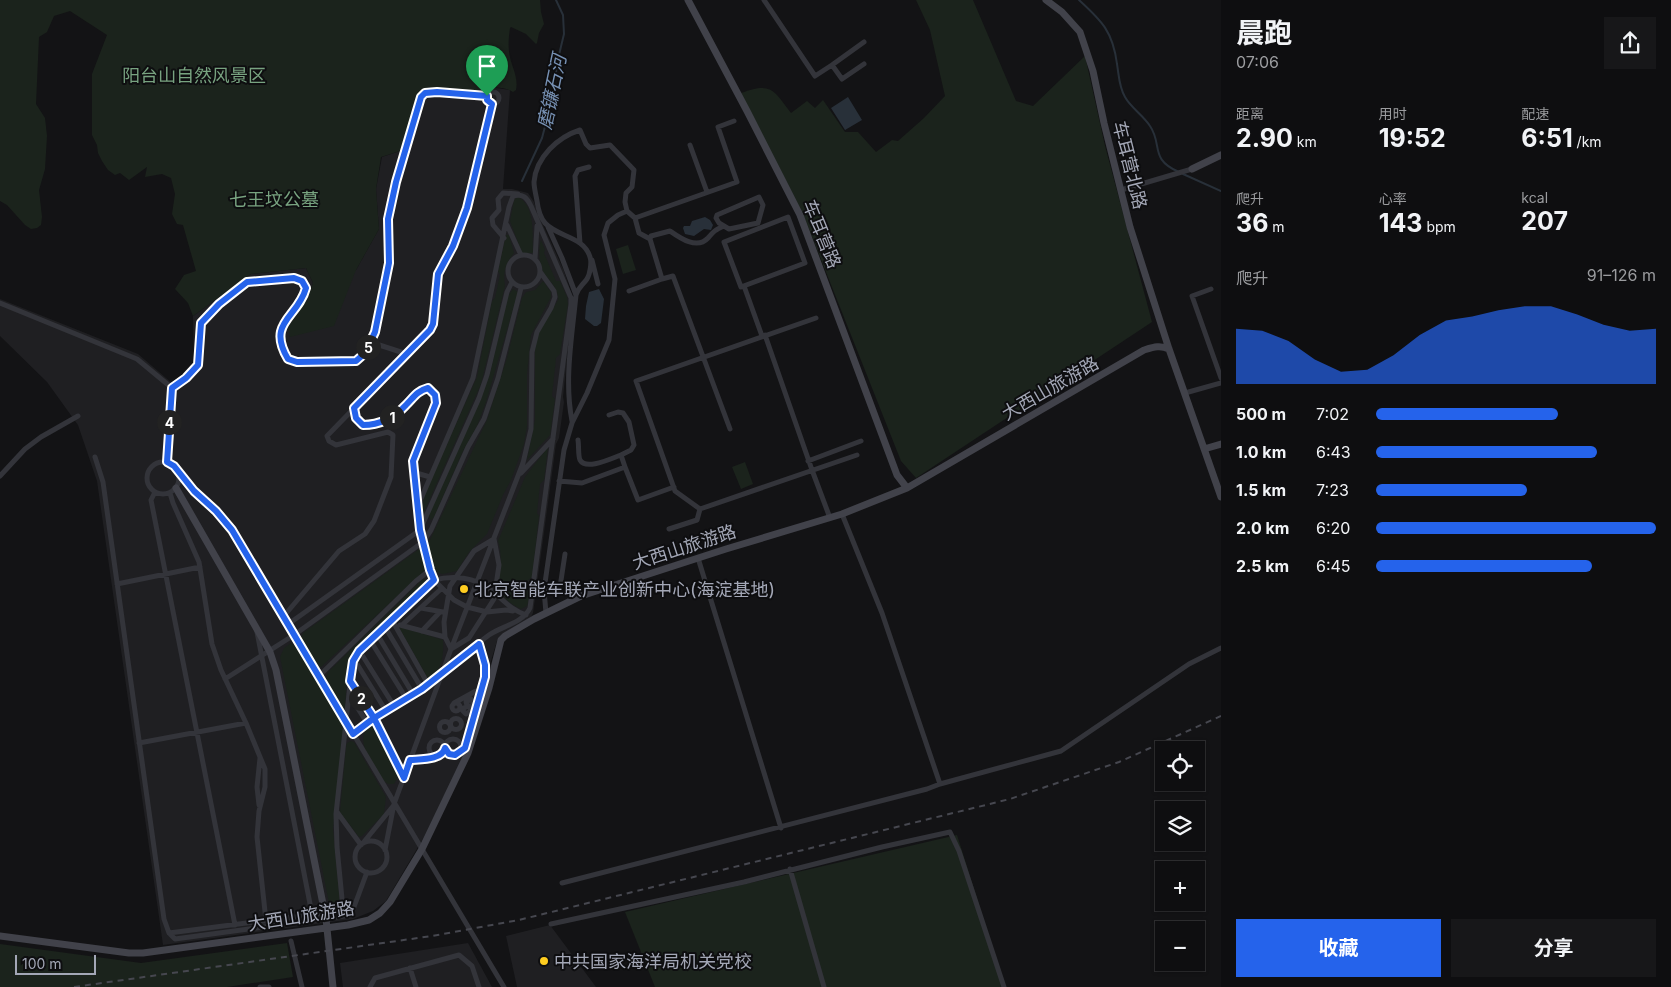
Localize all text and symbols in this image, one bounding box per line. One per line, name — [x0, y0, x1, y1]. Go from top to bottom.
text: 晨跑 — [1236, 16, 1292, 50]
button: share — [1604, 17, 1656, 69]
pin — [466, 45, 508, 96]
water label: 磨镰石河 — [533, 49, 572, 132]
icon: arrive — [473, 52, 501, 80]
text: 07:06 — [1236, 52, 1279, 72]
park label: 阳台山自然风景区 — [122, 65, 266, 86]
text: 距离 — [1236, 105, 1264, 122]
text: 用时 — [1379, 105, 1407, 122]
text: 配速 — [1521, 105, 1549, 122]
street label: 车耳营北路 — [1109, 119, 1151, 211]
text: 2.90 — [1236, 123, 1293, 153]
text: 19:52 — [1379, 123, 1446, 153]
text: 6:51 — [1521, 123, 1573, 153]
text: km — [1293, 133, 1317, 150]
text: /km — [1573, 133, 1602, 150]
park label: 七王坟公墓 — [229, 189, 319, 210]
text: kcal — [1521, 189, 1548, 206]
text: 爬升 — [1236, 190, 1264, 207]
text: 心率 — [1379, 190, 1407, 207]
street label: 车耳营路 — [799, 197, 845, 271]
text: 207 — [1521, 206, 1568, 236]
text: 36 — [1236, 208, 1268, 238]
text: 143 — [1379, 208, 1422, 238]
text: m — [1268, 218, 1285, 235]
text: bpm — [1422, 218, 1456, 235]
text: 91–126 m — [1587, 265, 1656, 285]
text: 爬升 — [1236, 268, 1268, 288]
pin: 5 — [356, 334, 380, 360]
text: 5 — [364, 339, 373, 356]
street label: 大西山旅游路 — [998, 352, 1102, 424]
pin: 1 — [380, 404, 404, 430]
text: 500 m — [1236, 404, 1286, 424]
text: 7:02 — [1316, 404, 1349, 424]
text: 1 — [389, 409, 396, 426]
pin: 4 — [156, 410, 182, 434]
text: 4 — [165, 414, 174, 431]
text: 1.0 km — [1236, 442, 1286, 462]
text: 6:43 — [1316, 442, 1351, 462]
text: 1.5 km — [1236, 480, 1286, 500]
text: 7:23 — [1316, 480, 1349, 500]
text: 2.0 km — [1236, 518, 1289, 538]
text: 6:20 — [1316, 518, 1350, 538]
street label: 大西山旅游路 — [629, 520, 739, 574]
text: 2.5 km — [1236, 556, 1289, 576]
text: 6:45 — [1316, 556, 1351, 576]
place label: 北京智能车联产业创新中心(海淀基地) — [474, 579, 775, 600]
marker: 北京智能车联产业创新中心(海淀基地) — [458, 583, 470, 595]
pin: 2 — [348, 686, 374, 710]
text: 2 — [357, 690, 366, 707]
map controls — [1155, 741, 1205, 971]
button: locate — [1155, 741, 1205, 791]
button: layers — [1155, 801, 1205, 851]
button: + — [1155, 861, 1205, 911]
street label: 大西山旅游路 — [246, 897, 356, 935]
button: 收藏 — [1236, 919, 1441, 977]
button: 分享 — [1451, 919, 1656, 977]
button: − — [1155, 921, 1205, 971]
place label: 中共国家海洋局机关党校 — [554, 951, 752, 972]
scale bar — [15, 952, 96, 975]
text: 100 m — [22, 955, 62, 972]
marker: 中共国家海洋局机关党校 — [538, 955, 550, 967]

